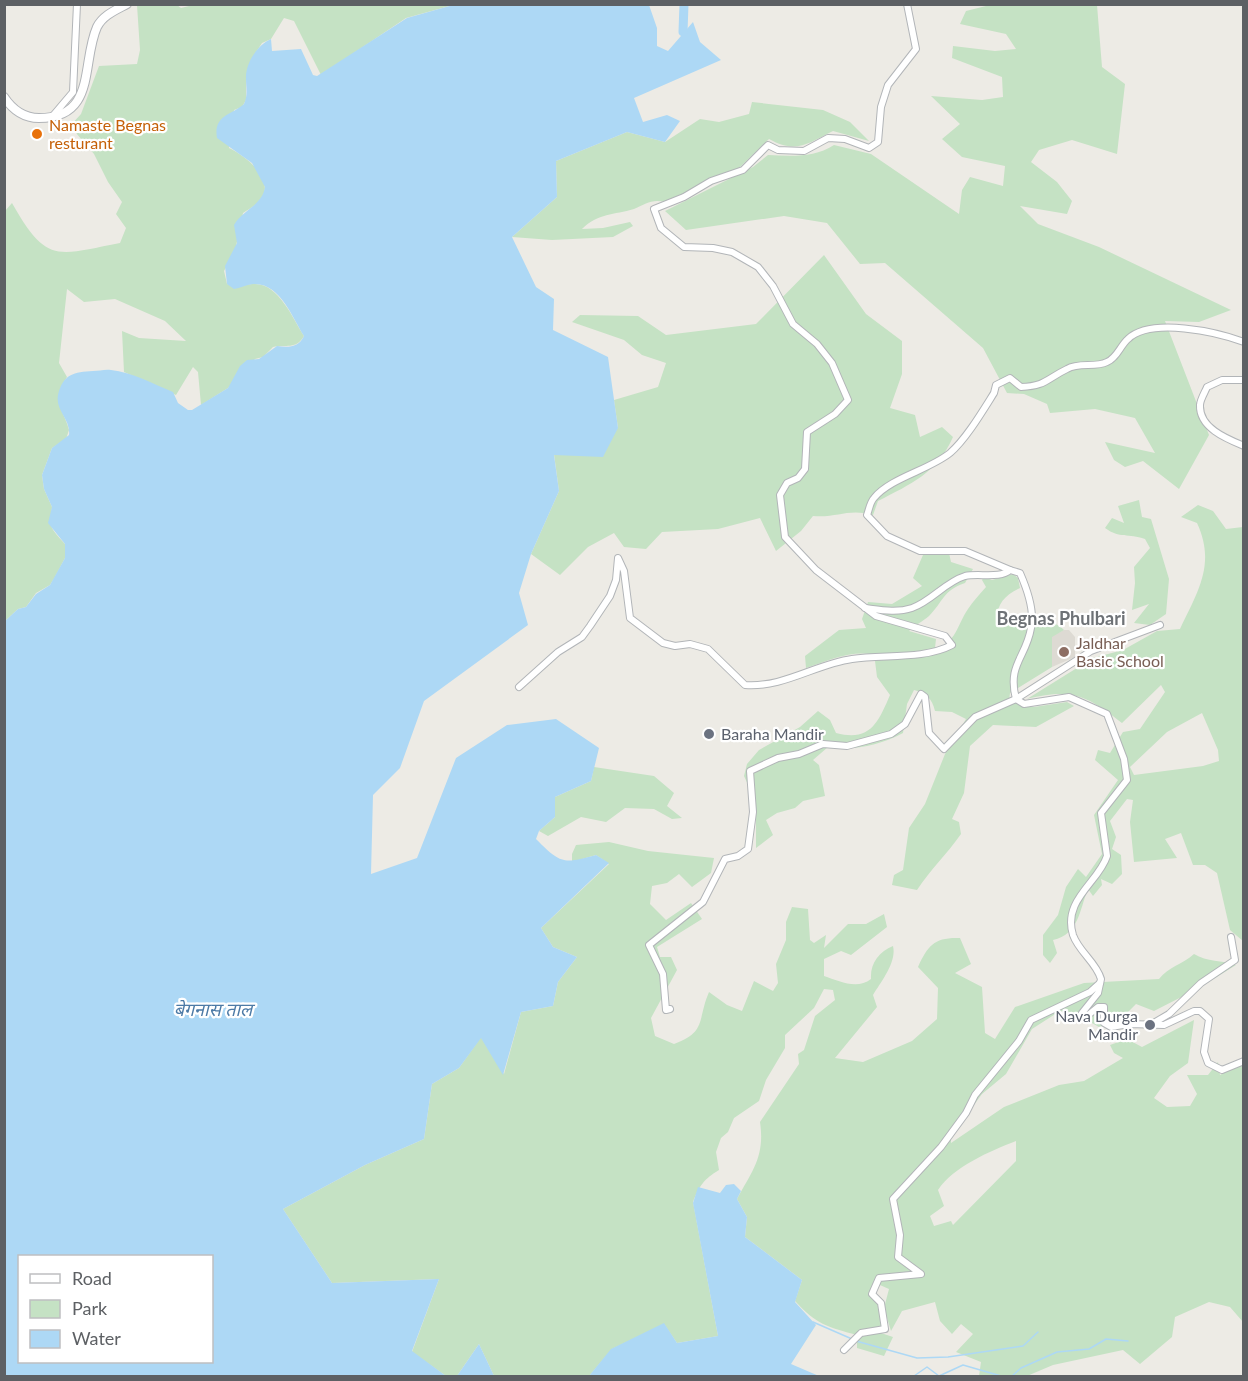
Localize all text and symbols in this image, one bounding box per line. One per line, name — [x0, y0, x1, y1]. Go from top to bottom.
place label: Namaste Begnas resturant — [49, 115, 166, 152]
marker: Namaste Begnas resturant — [30, 127, 44, 141]
district label: Begnas Phulbari — [997, 607, 1125, 629]
place label: Jaldhar Basic School — [1076, 633, 1164, 670]
marker: Jaldhar Basic School — [1057, 645, 1071, 659]
place label: Baraha Mandir — [721, 724, 824, 743]
marker: Baraha Mandir — [702, 727, 716, 741]
water label: बेगनास ताल — [174, 998, 256, 1020]
place label: Nava Durga Mandir — [1055, 1006, 1138, 1043]
marker: Nava Durga Mandir — [1143, 1018, 1157, 1032]
legend — [18, 1255, 213, 1363]
text: Road — [72, 1267, 112, 1289]
text: Park — [72, 1297, 108, 1319]
text: Water — [72, 1327, 121, 1349]

